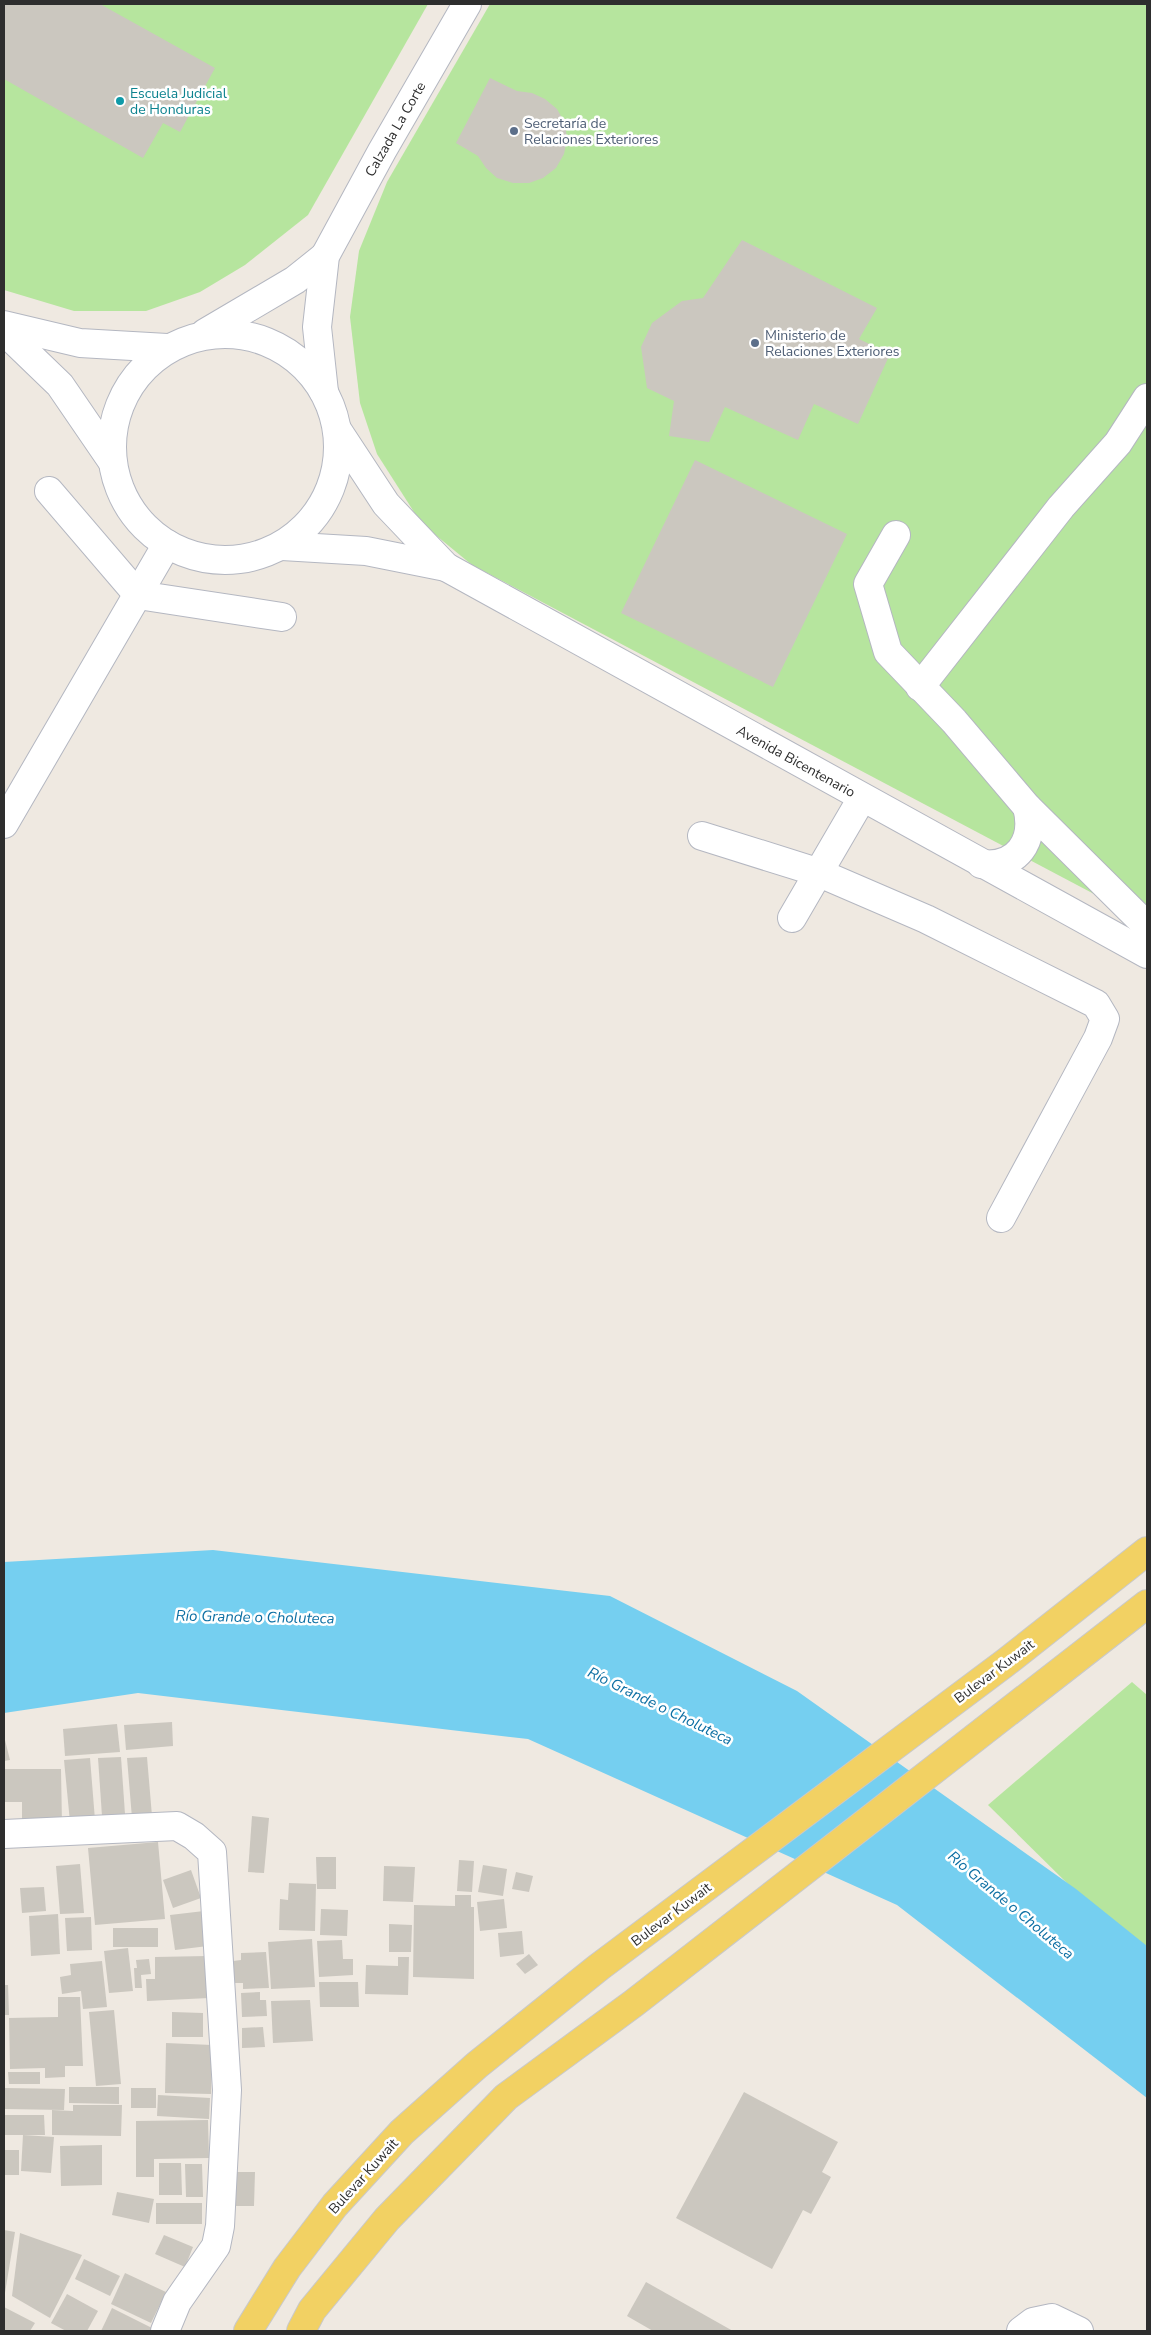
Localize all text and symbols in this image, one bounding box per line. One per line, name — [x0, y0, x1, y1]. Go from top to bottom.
street label: Calzada La Corte — [361, 78, 430, 180]
place label: Escuela Judicial de Honduras — [130, 84, 228, 119]
marker: Escuela Judicial de Honduras — [114, 95, 126, 107]
place label: Secretaría de Relaciones Exteriores — [524, 114, 659, 149]
marker: Secretaría de Relaciones Exteriores — [508, 125, 520, 137]
place label: Ministerio de Relaciones Exteriores — [765, 326, 900, 361]
marker: Ministerio de Relaciones Exteriores — [749, 337, 761, 349]
street label: Avenida Bicentenario — [733, 721, 859, 802]
water label: Río Grande o Choluteca — [175, 1606, 335, 1628]
street label: Bulevar Kuwait — [950, 1635, 1038, 1708]
water label: Río Grande o Choluteca — [584, 1662, 736, 1750]
water label: Río Grande o Choluteca — [944, 1846, 1078, 1964]
street label: Bulevar Kuwait — [627, 1878, 715, 1951]
street label: Bulevar Kuwait — [324, 2134, 402, 2218]

